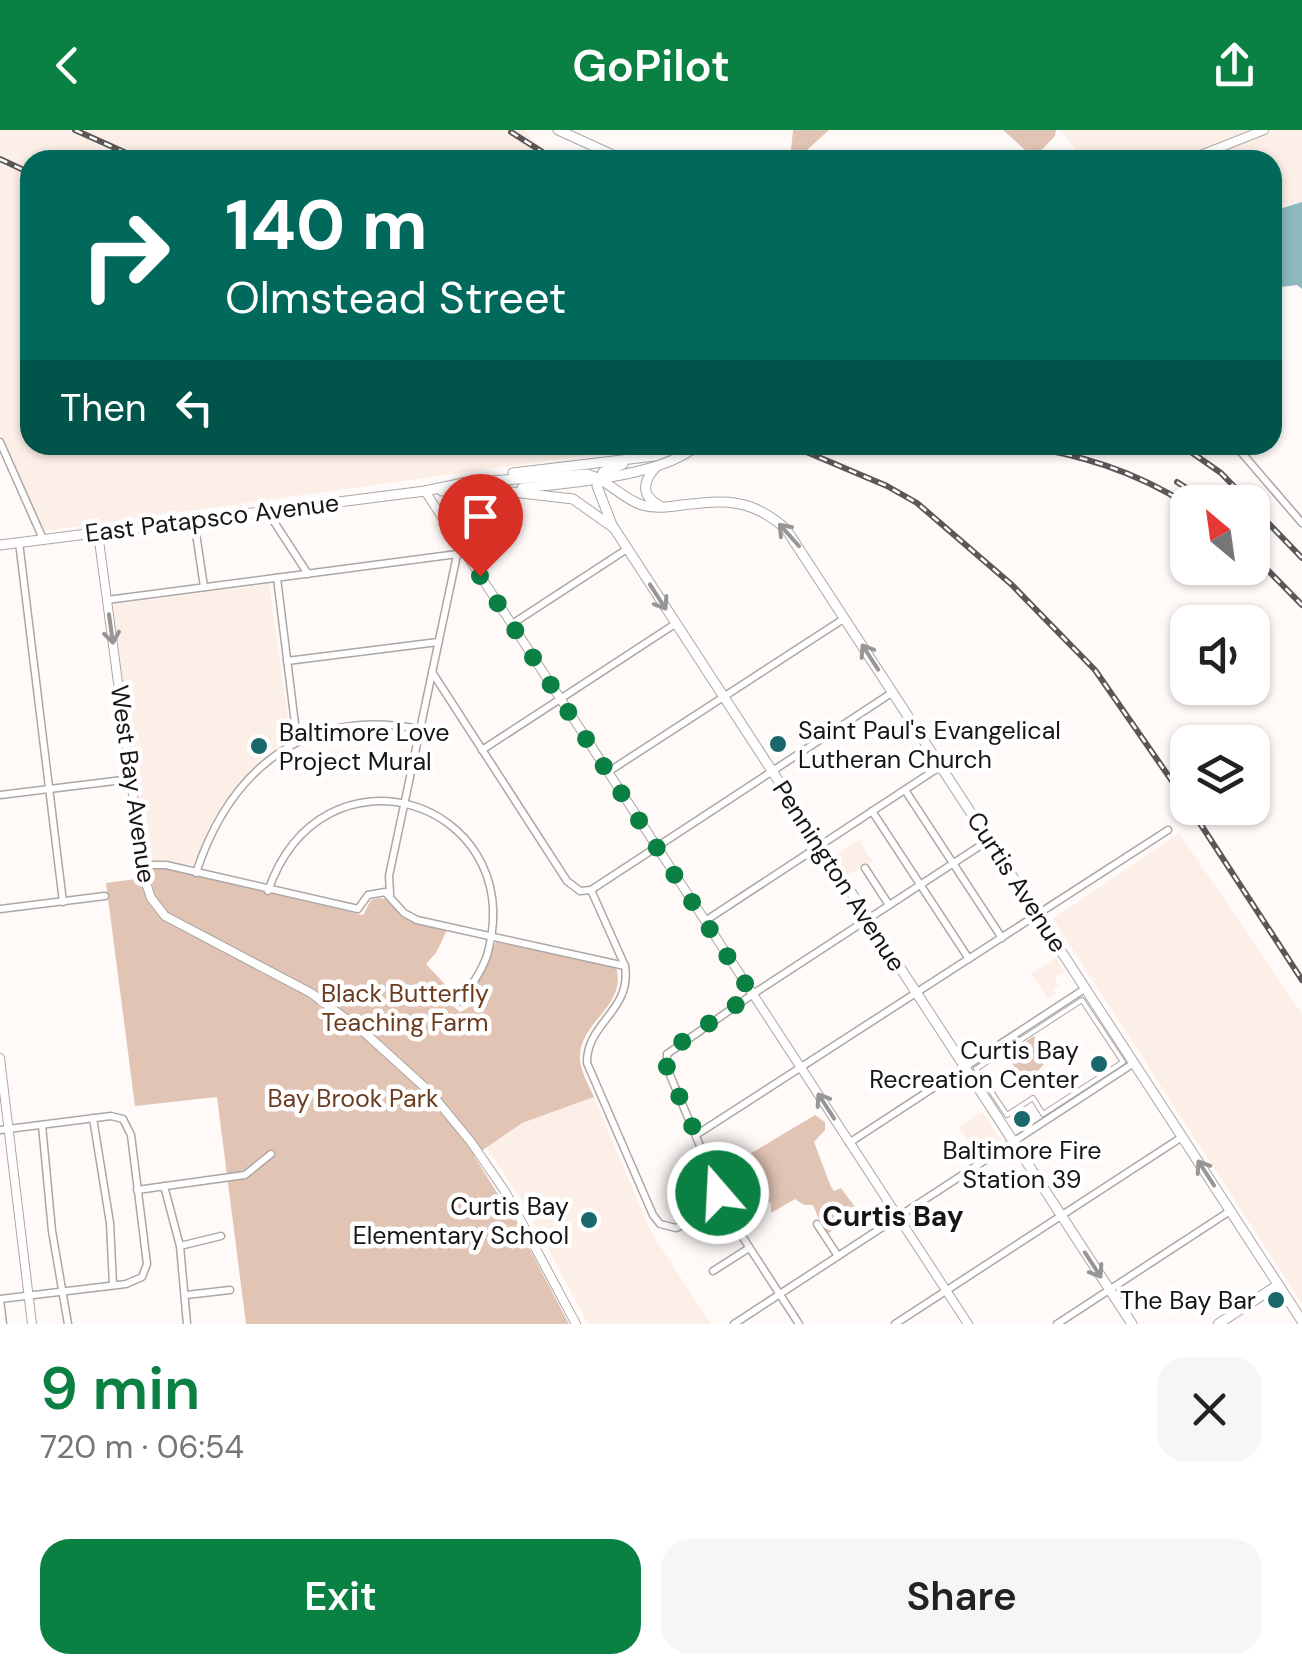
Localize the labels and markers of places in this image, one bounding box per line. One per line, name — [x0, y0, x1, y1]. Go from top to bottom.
pin — [438, 474, 523, 577]
place label: Saint Paul's Evangelical Lutheran Church — [798, 714, 1061, 776]
place label: Baltimore Love Project Mural — [279, 716, 449, 778]
marker: Saint Paul's Evangelical Lutheran Church — [767, 733, 789, 755]
marker: Baltimore Love Project Mural — [248, 735, 270, 757]
place label: Curtis Bay Recreation Center — [869, 1034, 1079, 1096]
marker: Curtis Bay Recreation Center — [1088, 1053, 1110, 1075]
marker: Baltimore Fire Station 39 — [1011, 1108, 1033, 1130]
place label: Baltimore Fire Station 39 — [942, 1134, 1102, 1196]
place label: Curtis Bay Elementary School — [353, 1190, 569, 1252]
marker: Curtis Bay Elementary School — [578, 1209, 600, 1231]
place label: The Bay Bar — [1120, 1284, 1256, 1317]
marker: The Bay Bar — [1265, 1289, 1287, 1311]

